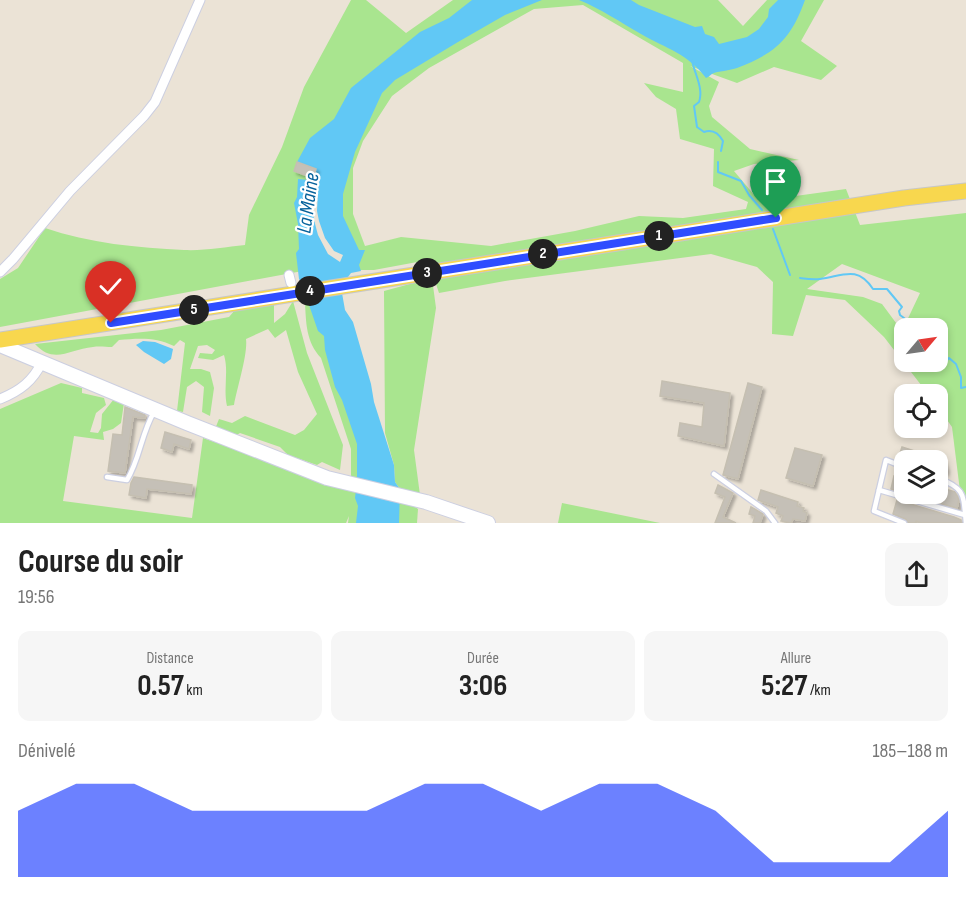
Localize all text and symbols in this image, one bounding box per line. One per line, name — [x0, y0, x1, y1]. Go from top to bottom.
pin — [750, 156, 801, 218]
icon: arrive — [759, 165, 792, 198]
water label: La Maine — [291, 171, 325, 235]
pin: 1 — [644, 221, 674, 251]
text: 1 — [656, 226, 662, 245]
pin: 2 — [528, 239, 558, 269]
text: 2 — [539, 244, 547, 263]
pin: 3 — [412, 258, 442, 288]
pin — [85, 261, 136, 323]
text: 3 — [423, 263, 431, 282]
icon: check — [94, 270, 127, 303]
pin: 4 — [295, 276, 325, 306]
text: 4 — [306, 281, 314, 300]
pin: 5 — [179, 295, 209, 325]
text: 5 — [190, 300, 198, 319]
north arrow — [894, 318, 948, 372]
map controls — [894, 318, 948, 504]
button: locate — [894, 384, 948, 438]
button: layers — [894, 450, 948, 504]
text: Course du soir — [18, 542, 183, 582]
button: share — [885, 543, 948, 606]
text: 19:56 — [18, 585, 54, 609]
text: Distance — [146, 649, 194, 668]
text: Durée — [467, 649, 499, 668]
text: Allure — [781, 649, 811, 668]
text: 0.57 — [137, 668, 184, 704]
text: 3:06 — [459, 668, 507, 704]
text: 5:27 — [761, 668, 807, 704]
text: km — [184, 681, 203, 700]
text: /km — [807, 681, 831, 700]
text: Dénivelé — [18, 739, 76, 763]
text: 185–188 m — [873, 739, 948, 763]

